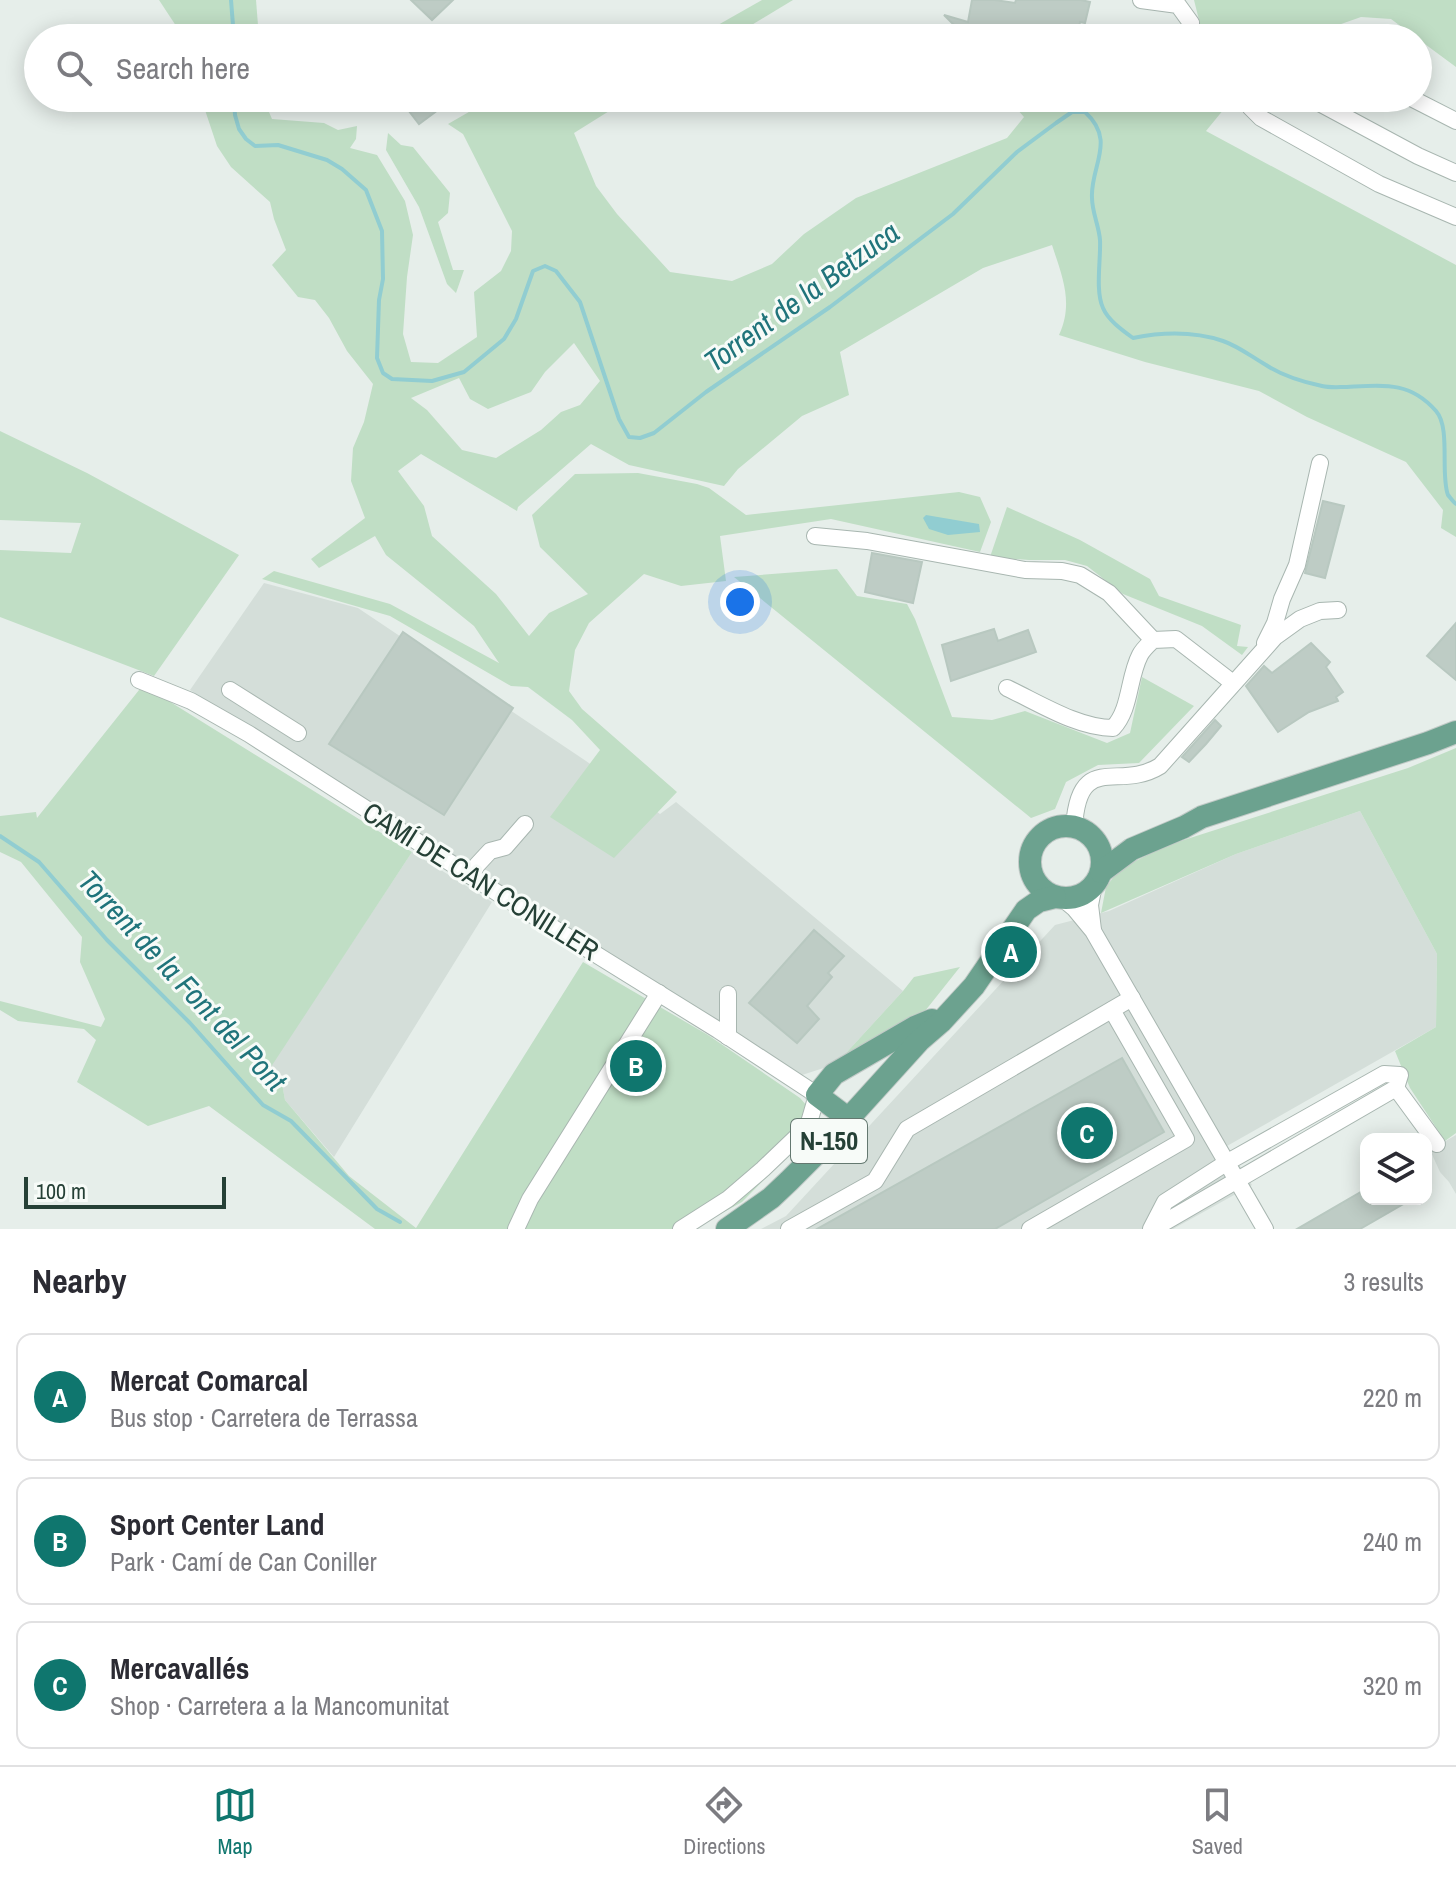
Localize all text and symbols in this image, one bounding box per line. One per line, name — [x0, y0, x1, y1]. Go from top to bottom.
search box — [24, 24, 1432, 112]
icon: search — [52, 46, 96, 90]
text: Search here — [116, 48, 250, 88]
water label: Torrent de la Betzuca — [696, 212, 907, 381]
your location — [720, 582, 760, 622]
street label: CAMÍ DE CAN CONILLER — [356, 793, 606, 969]
water label: Torrent de la Font del Pont — [70, 861, 296, 1100]
pin: A — [985, 922, 1037, 982]
pin: B — [610, 1036, 662, 1096]
pin: C — [1061, 1103, 1113, 1163]
road number: N-150 — [791, 1119, 867, 1163]
map controls — [1360, 1133, 1432, 1205]
button: layers — [1360, 1133, 1432, 1205]
scale bar — [24, 1173, 226, 1209]
text: 100 m — [36, 1176, 86, 1206]
text: Nearby — [32, 1258, 127, 1304]
text: 3 results — [1343, 1264, 1424, 1299]
text: Mercat Comarcal — [110, 1360, 308, 1400]
text: A — [52, 1380, 68, 1415]
text: 220 m — [1363, 1380, 1422, 1415]
text: Bus stop · Carretera de Terrassa — [110, 1400, 418, 1435]
text: Sport Center Land — [110, 1504, 325, 1544]
text: B — [52, 1524, 68, 1559]
text: 240 m — [1363, 1524, 1422, 1559]
text: Park · Camí de Can Coniller — [110, 1544, 377, 1579]
text: Mercavallés — [110, 1648, 250, 1688]
text: C — [52, 1668, 68, 1703]
text: 320 m — [1363, 1668, 1422, 1703]
text: Shop · Carretera a la Mancomunitat — [110, 1688, 449, 1723]
tab: Map — [213, 1783, 257, 1861]
tab: Directions — [683, 1783, 766, 1861]
tab: Saved — [1192, 1783, 1243, 1861]

